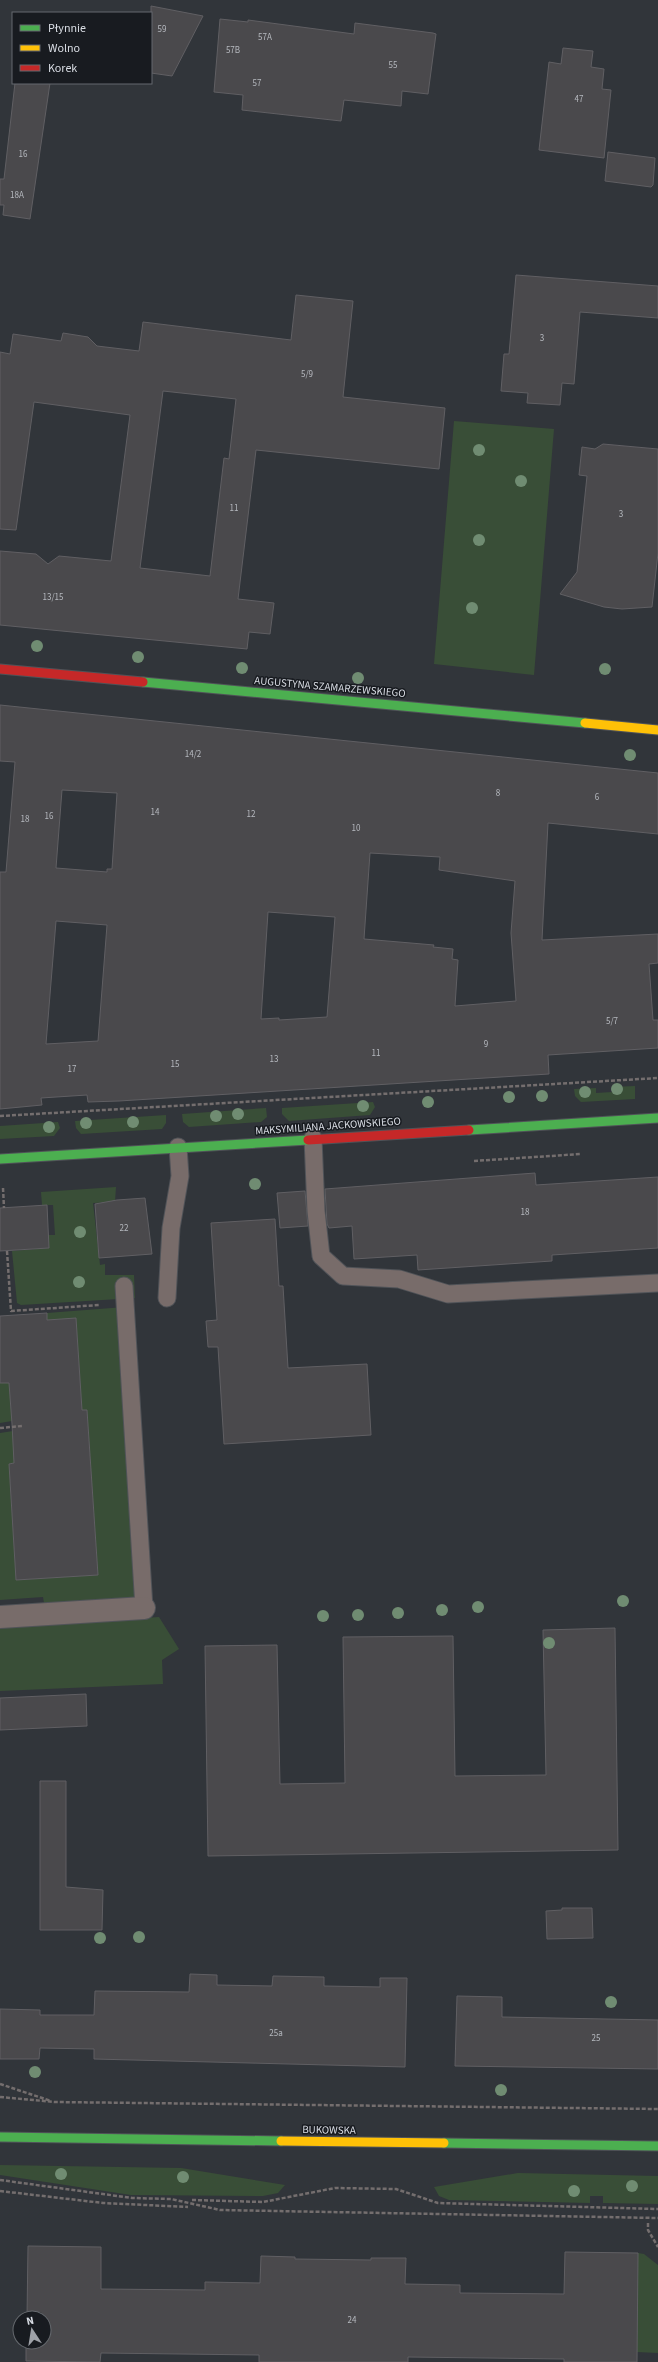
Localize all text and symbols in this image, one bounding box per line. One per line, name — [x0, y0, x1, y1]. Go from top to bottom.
legend — [12, 12, 152, 84]
text: Płynnie — [48, 20, 86, 37]
house number: 59 — [158, 23, 167, 36]
house number: 57A — [258, 31, 272, 44]
text: Wolno — [48, 40, 80, 57]
house number: 57B — [226, 44, 240, 57]
house number: 55 — [389, 59, 398, 72]
text: Korek — [48, 60, 77, 77]
house number: 57 — [253, 77, 262, 90]
house number: 47 — [575, 93, 584, 106]
house number: 16 — [19, 148, 28, 161]
house number: 18A — [10, 189, 24, 202]
house number: 3 — [540, 332, 545, 345]
house number: 5/9 — [301, 368, 314, 381]
house number: 11 — [230, 502, 238, 515]
house number: 3 — [619, 508, 624, 521]
house number: 13/15 — [42, 591, 64, 604]
street label: AUGUSTYNA SZAMARZEWSKIEGO — [254, 673, 406, 701]
house number: 14/2 — [185, 748, 202, 761]
house number: 8 — [496, 787, 501, 800]
house number: 6 — [595, 791, 600, 804]
house number: 14 — [151, 806, 160, 819]
house number: 12 — [247, 808, 256, 821]
house number: 16 — [45, 810, 54, 823]
house number: 18 — [21, 813, 30, 826]
house number: 10 — [352, 822, 361, 835]
house number: 5/7 — [606, 1015, 619, 1028]
house number: 9 — [484, 1038, 489, 1051]
house number: 11 — [372, 1047, 380, 1060]
house number: 13 — [270, 1053, 279, 1066]
house number: 15 — [171, 1058, 180, 1071]
house number: 17 — [68, 1063, 77, 1076]
street label: MAKSYMILIANA JACKOWSKIEGO — [255, 1113, 401, 1139]
house number: 18 — [521, 1206, 530, 1219]
house number: 22 — [120, 1222, 129, 1235]
house number: 25a — [269, 2027, 283, 2040]
house number: 25 — [592, 2032, 601, 2045]
street label: BUKOWSKA — [302, 2122, 356, 2138]
north arrow — [12, 2310, 52, 2350]
text: N — [25, 2313, 35, 2329]
house number: 24 — [348, 2314, 357, 2327]

